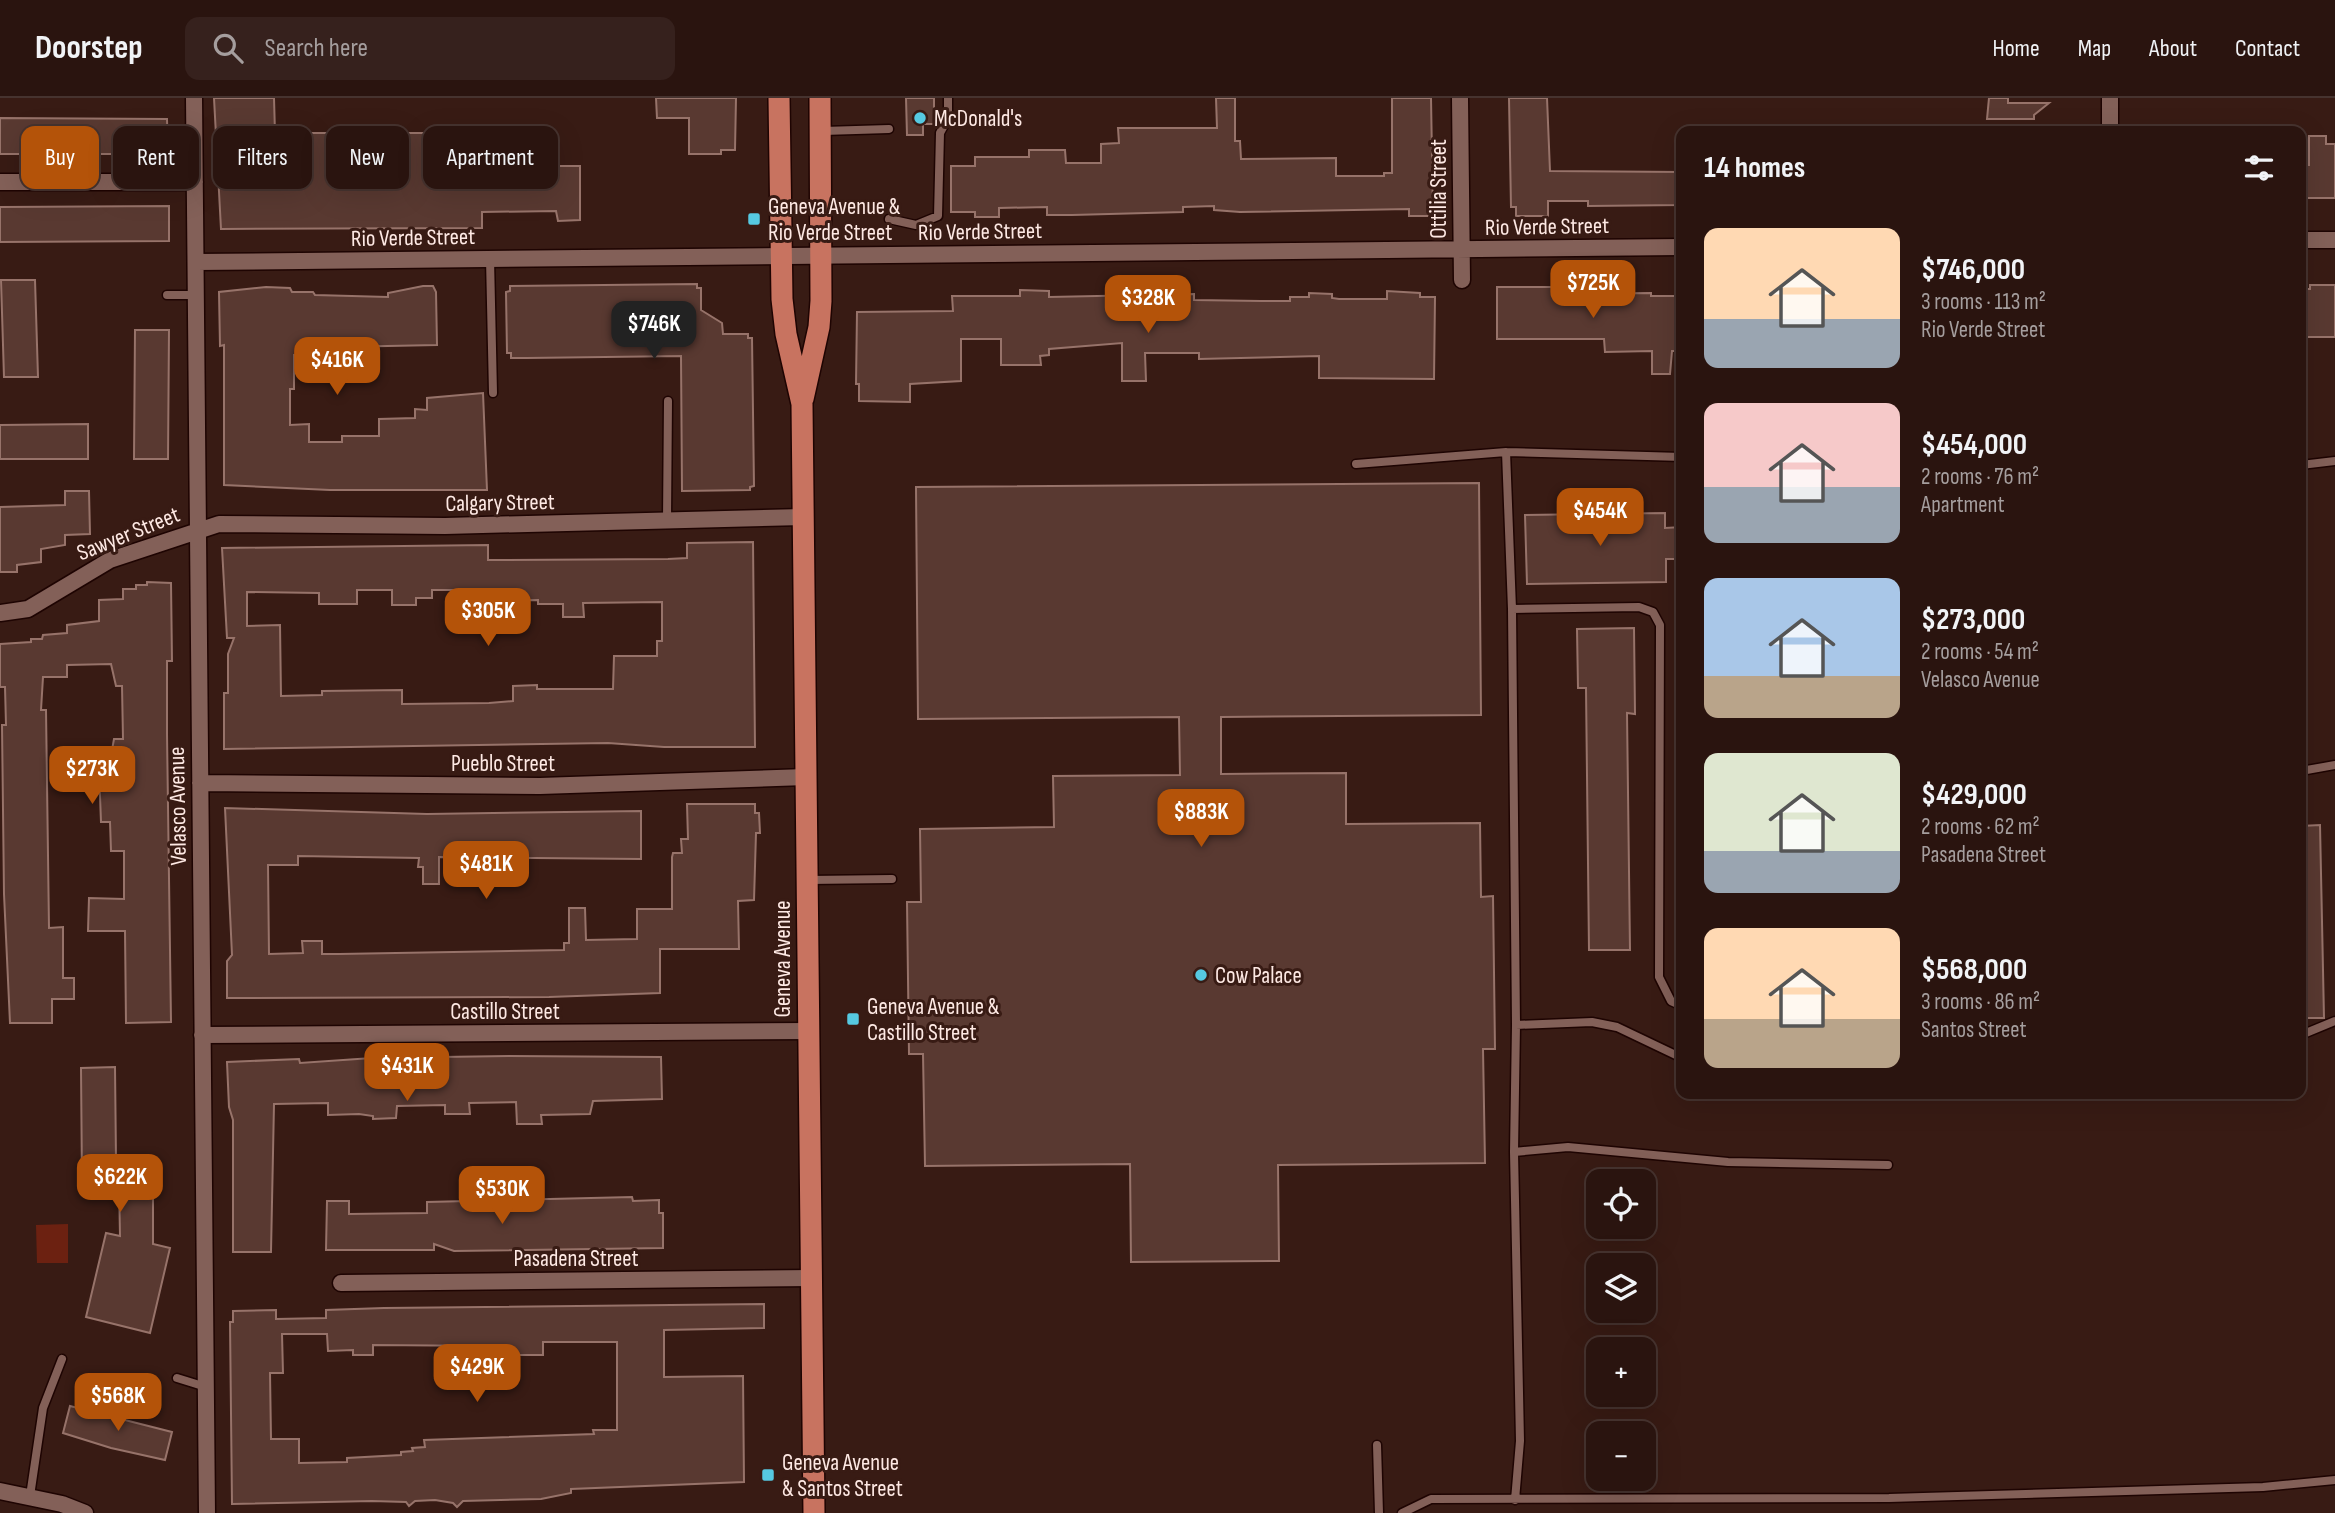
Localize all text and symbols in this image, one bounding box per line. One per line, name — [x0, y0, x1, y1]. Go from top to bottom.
search box — [185, 17, 675, 80]
text: Doorstep — [35, 28, 143, 68]
icon: search — [209, 29, 247, 67]
text: Search here — [265, 33, 368, 64]
text: Home — [1992, 34, 2040, 63]
text: Map — [2078, 34, 2111, 63]
text: About — [2149, 34, 2197, 63]
text: Contact — [2235, 34, 2300, 63]
place label: McDonald's — [934, 105, 1022, 133]
marker: McDonald's — [912, 110, 928, 126]
chip: Buy — [21, 126, 99, 189]
chip: Rent — [113, 126, 199, 189]
chip: Filters — [213, 126, 312, 189]
chip: New — [326, 126, 409, 189]
chip: Apartment — [423, 126, 558, 189]
street label: Ottilia Street — [1425, 139, 1453, 239]
icon: filters — [2240, 149, 2278, 187]
text: 14 homes — [1704, 150, 1805, 186]
place label: Geneva Avenue & Rio Verde Street — [768, 193, 901, 247]
marker: Geneva Avenue & Rio Verde Street — [746, 211, 762, 227]
street label: Rio Verde Street — [1485, 212, 1609, 242]
street label: Rio Verde Street — [918, 217, 1042, 247]
street label: Rio Verde Street — [351, 223, 475, 253]
text: $746,000 — [1921, 252, 2025, 288]
icon: home — [1760, 256, 1844, 340]
pin: $725K — [1544, 260, 1642, 320]
text: $725K — [1566, 269, 1620, 297]
pin: $328K — [1099, 275, 1197, 335]
text: $328K — [1121, 284, 1175, 312]
text: 3 rooms · 113 m² — [1921, 288, 2046, 316]
pin: $746K — [605, 302, 703, 361]
text: $746K — [627, 310, 681, 338]
text: Rio Verde Street — [1921, 316, 2045, 344]
pin: $416K — [288, 338, 386, 397]
text: $416K — [310, 346, 364, 374]
text: $454,000 — [1921, 427, 2027, 463]
icon: home — [1760, 431, 1844, 515]
text: 2 rooms · 76 m² — [1921, 463, 2039, 491]
street label: Calgary Street — [445, 488, 555, 518]
pin: $454K — [1551, 489, 1649, 548]
text: Apartment — [1921, 491, 2005, 519]
text: $454K — [1573, 497, 1627, 525]
street label: Sawyer Street — [73, 501, 184, 567]
pin: $305K — [439, 588, 537, 648]
text: $305K — [461, 597, 515, 625]
text: $273,000 — [1921, 602, 2025, 638]
icon: home — [1760, 606, 1844, 690]
text: 2 rooms · 54 m² — [1921, 638, 2039, 666]
text: Velasco Avenue — [1921, 666, 2040, 694]
pin: $273K — [43, 746, 141, 806]
street label: Velasco Avenue — [163, 746, 193, 866]
street label: Pueblo Street — [451, 750, 555, 778]
text: $273K — [65, 755, 119, 783]
text: $429,000 — [1921, 777, 2027, 813]
icon: home — [1760, 781, 1844, 865]
pin: $883K — [1152, 790, 1250, 849]
text: $883K — [1173, 798, 1229, 826]
text: 2 rooms · 62 m² — [1921, 813, 2040, 841]
text: Pasadena Street — [1921, 841, 2046, 869]
pin: $481K — [437, 842, 535, 901]
text: $481K — [459, 850, 513, 878]
street label: Geneva Avenue — [769, 900, 797, 1018]
text: $568,000 — [1921, 952, 2027, 988]
icon: home — [1760, 956, 1844, 1040]
place label: Cow Palace — [1215, 962, 1302, 990]
marker: Cow Palace — [1193, 967, 1209, 983]
text: 3 rooms · 86 m² — [1921, 988, 2040, 1016]
place label: Geneva Avenue & Castillo Street — [867, 993, 1000, 1047]
street label: Castillo Street — [450, 998, 560, 1026]
marker: Geneva Avenue & Castillo Street — [845, 1011, 861, 1027]
text: Santos Street — [1921, 1016, 2027, 1044]
pin: $431K — [358, 1044, 456, 1103]
text: $431K — [380, 1052, 434, 1080]
pin: $622K — [71, 1154, 169, 1214]
text: $622K — [93, 1163, 147, 1191]
pin: $530K — [453, 1166, 551, 1226]
map controls — [1586, 1169, 1656, 1491]
button: locate — [1586, 1169, 1656, 1239]
text: $530K — [475, 1175, 529, 1203]
street label: Pasadena Street — [513, 1245, 639, 1273]
button: layers — [1586, 1253, 1656, 1323]
button: + — [1586, 1337, 1656, 1407]
pin: $429K — [428, 1344, 526, 1404]
text: $429K — [450, 1353, 504, 1381]
pin: $568K — [69, 1374, 167, 1433]
text: $568K — [91, 1382, 145, 1410]
button: − — [1586, 1421, 1656, 1491]
place label: Geneva Avenue & Santos Street — [782, 1449, 903, 1503]
marker: Geneva Avenue & Santos Street — [760, 1467, 776, 1483]

